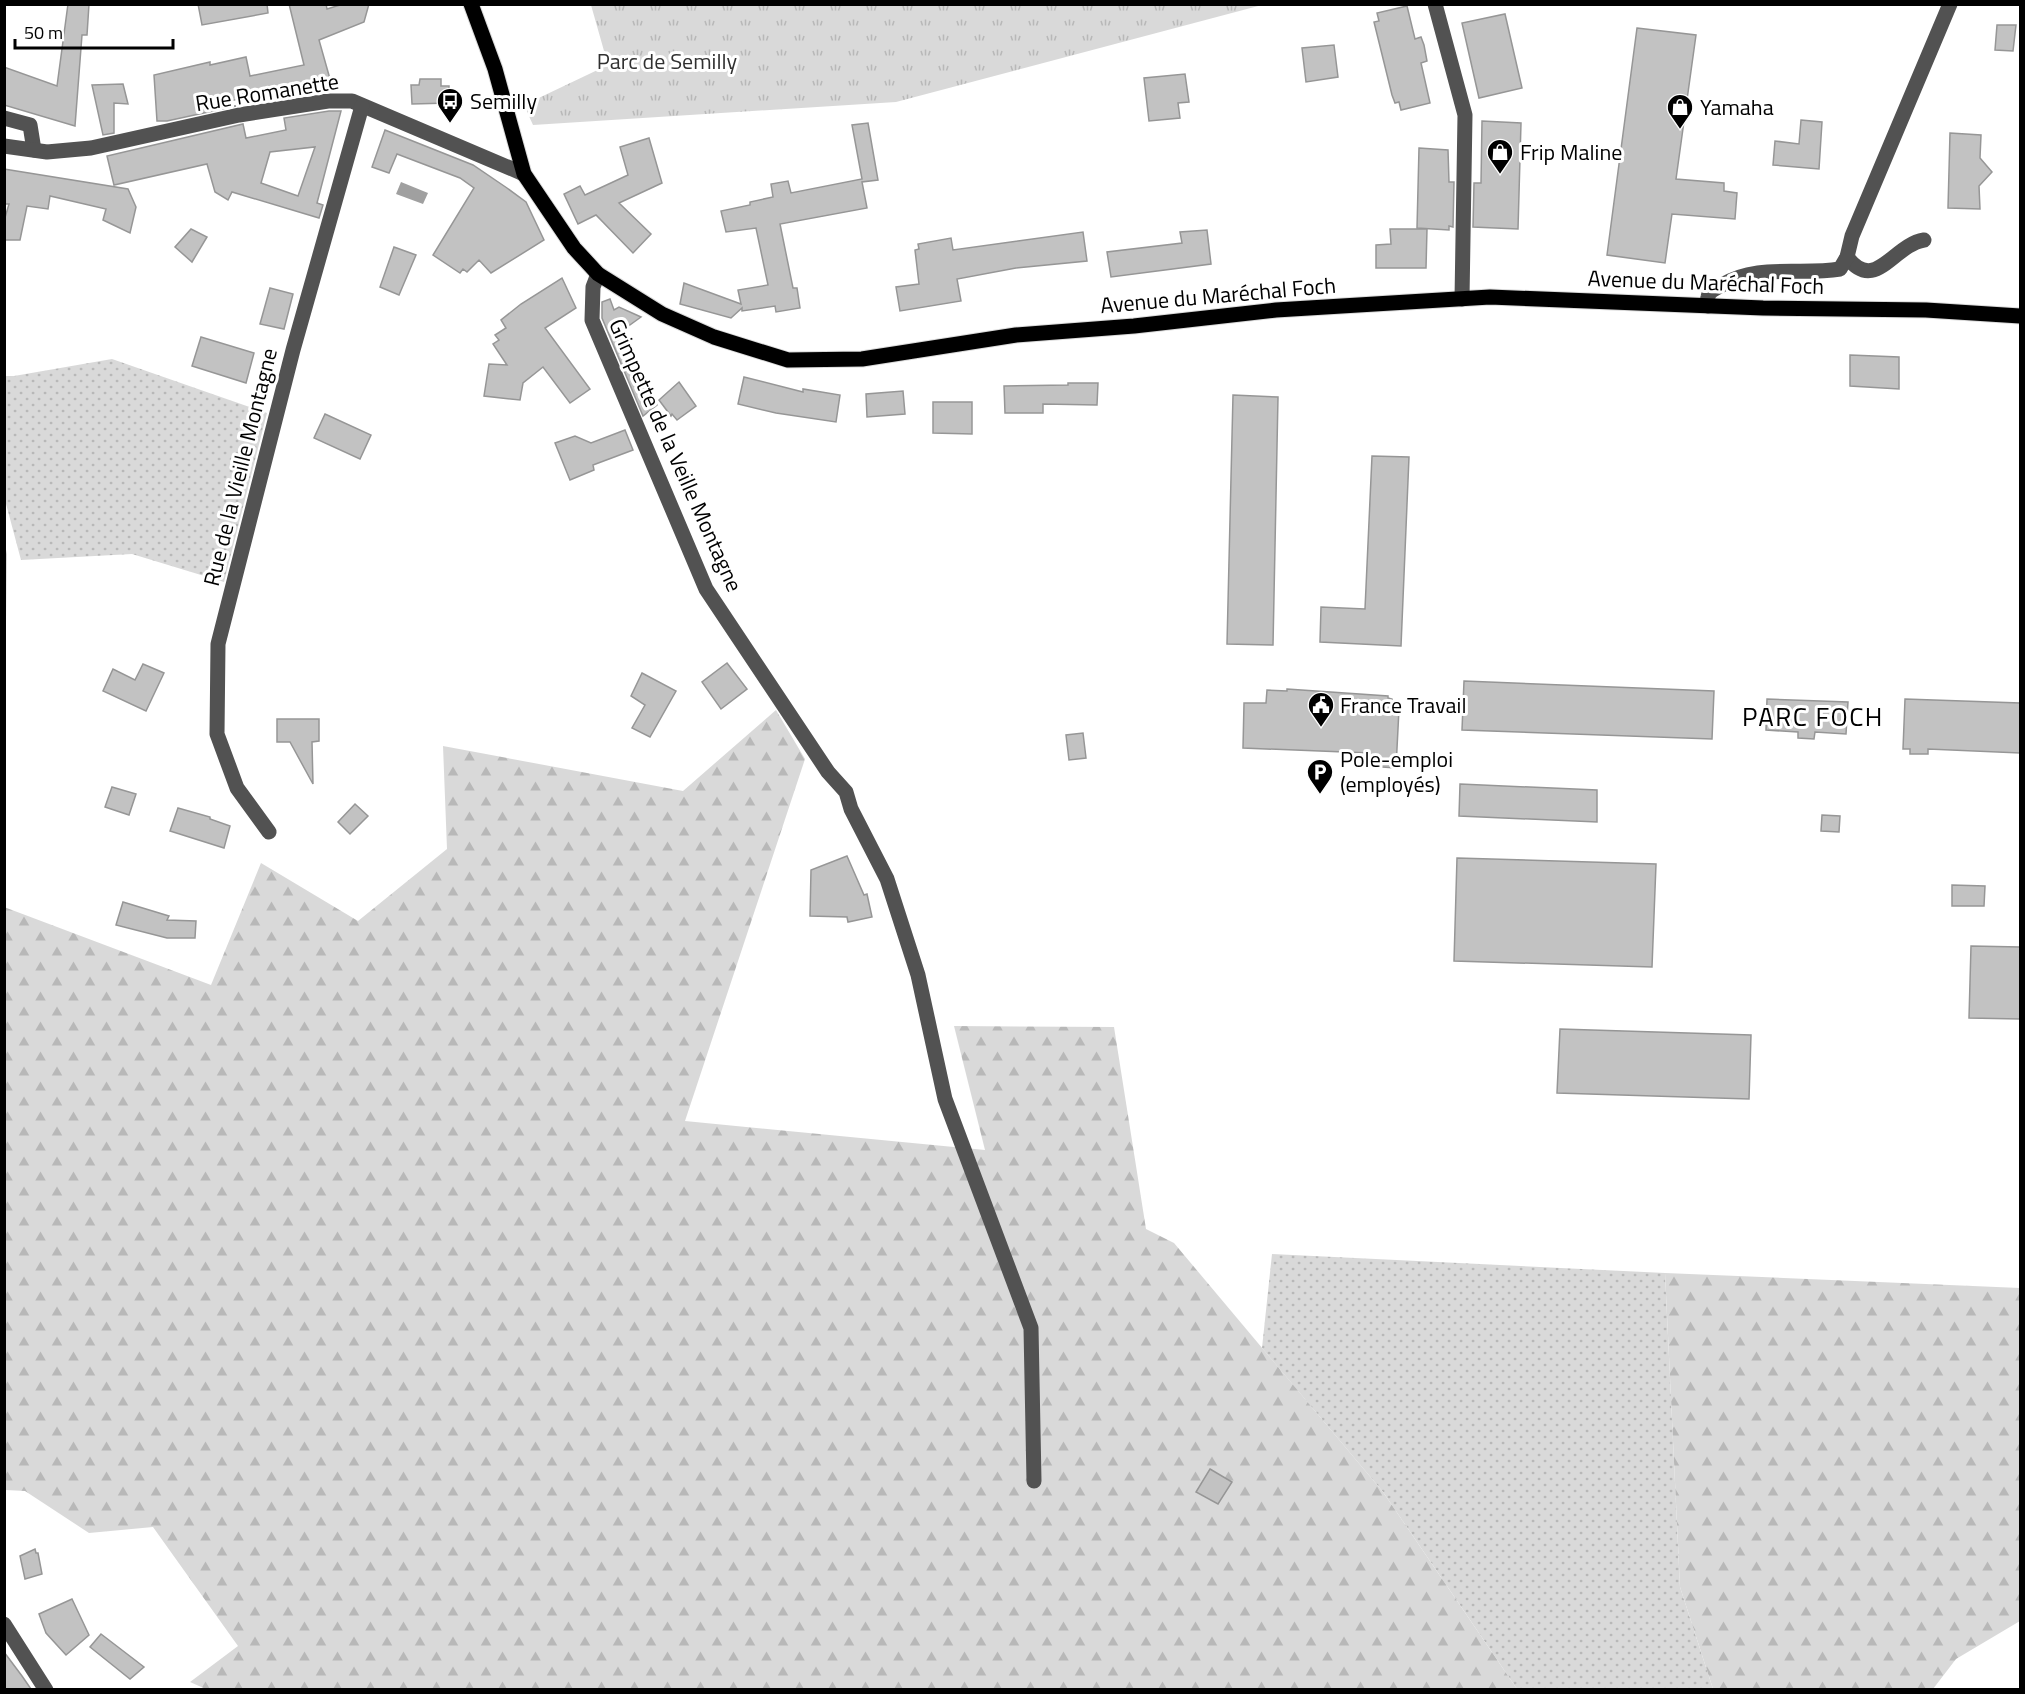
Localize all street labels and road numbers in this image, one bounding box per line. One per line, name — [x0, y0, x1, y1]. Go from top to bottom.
street label: Rue Romanette — [193, 64, 341, 120]
street label: Avenue du Maréchal Foch — [1587, 261, 1825, 303]
street label: Avenue du Maréchal Foch — [1099, 268, 1337, 322]
street label: Grimpette de la Veille Montagne — [600, 313, 752, 597]
street label: Rue de la Vieille Montagne — [194, 344, 286, 590]

